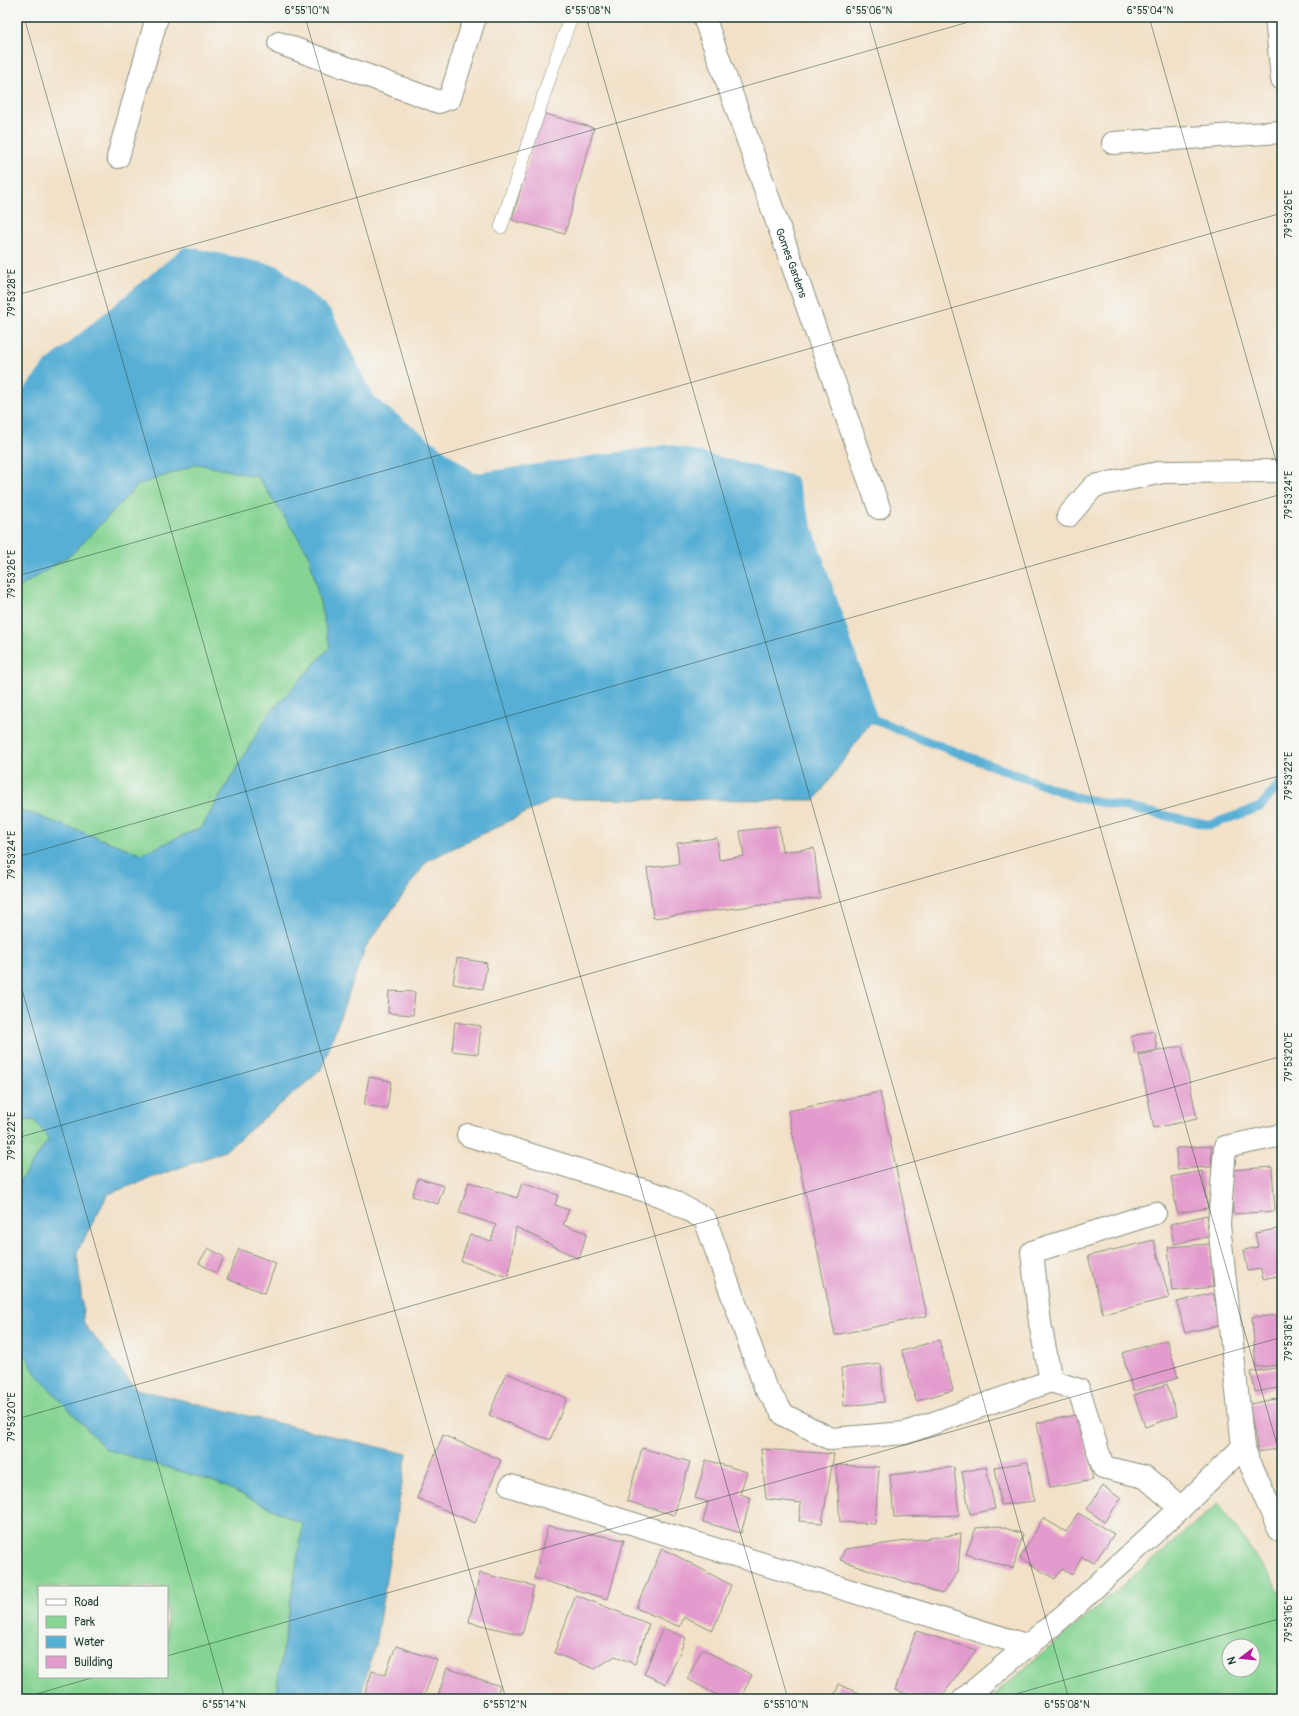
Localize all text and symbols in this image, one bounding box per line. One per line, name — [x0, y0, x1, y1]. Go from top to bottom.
text: 6°55'10"N — [285, 5, 330, 17]
text: 6°55'08"N — [565, 5, 611, 17]
text: 6°55'06"N — [846, 5, 892, 17]
text: 6°55'04"N — [1127, 5, 1173, 17]
text: 79°53'26"E — [1283, 190, 1295, 238]
street label: Gomes Gardens — [773, 226, 810, 300]
text: 79°53'28"E — [6, 269, 18, 317]
text: 79°53'24"E — [1283, 471, 1295, 519]
text: 79°53'26"E — [6, 550, 18, 598]
text: 79°53'22"E — [1283, 752, 1295, 800]
text: 79°53'24"E — [6, 831, 18, 879]
text: 79°53'20"E — [1283, 1032, 1295, 1082]
text: 79°53'22"E — [6, 1112, 18, 1160]
text: 79°53'18"E — [1283, 1315, 1295, 1361]
text: 79°53'20"E — [6, 1392, 18, 1442]
legend — [38, 1586, 168, 1678]
text: Road — [74, 1595, 99, 1610]
text: 79°53'16"E — [1283, 1596, 1295, 1642]
text: Park — [74, 1615, 95, 1630]
text: Water — [74, 1635, 105, 1650]
north arrow — [1221, 1638, 1261, 1678]
text: Building — [74, 1655, 113, 1670]
text: N — [1224, 1655, 1239, 1666]
text: 6°55'14"N — [202, 1699, 246, 1711]
text: 6°55'12"N — [483, 1699, 527, 1711]
text: 6°55'10"N — [764, 1699, 809, 1711]
text: 6°55'08"N — [1044, 1699, 1090, 1711]

